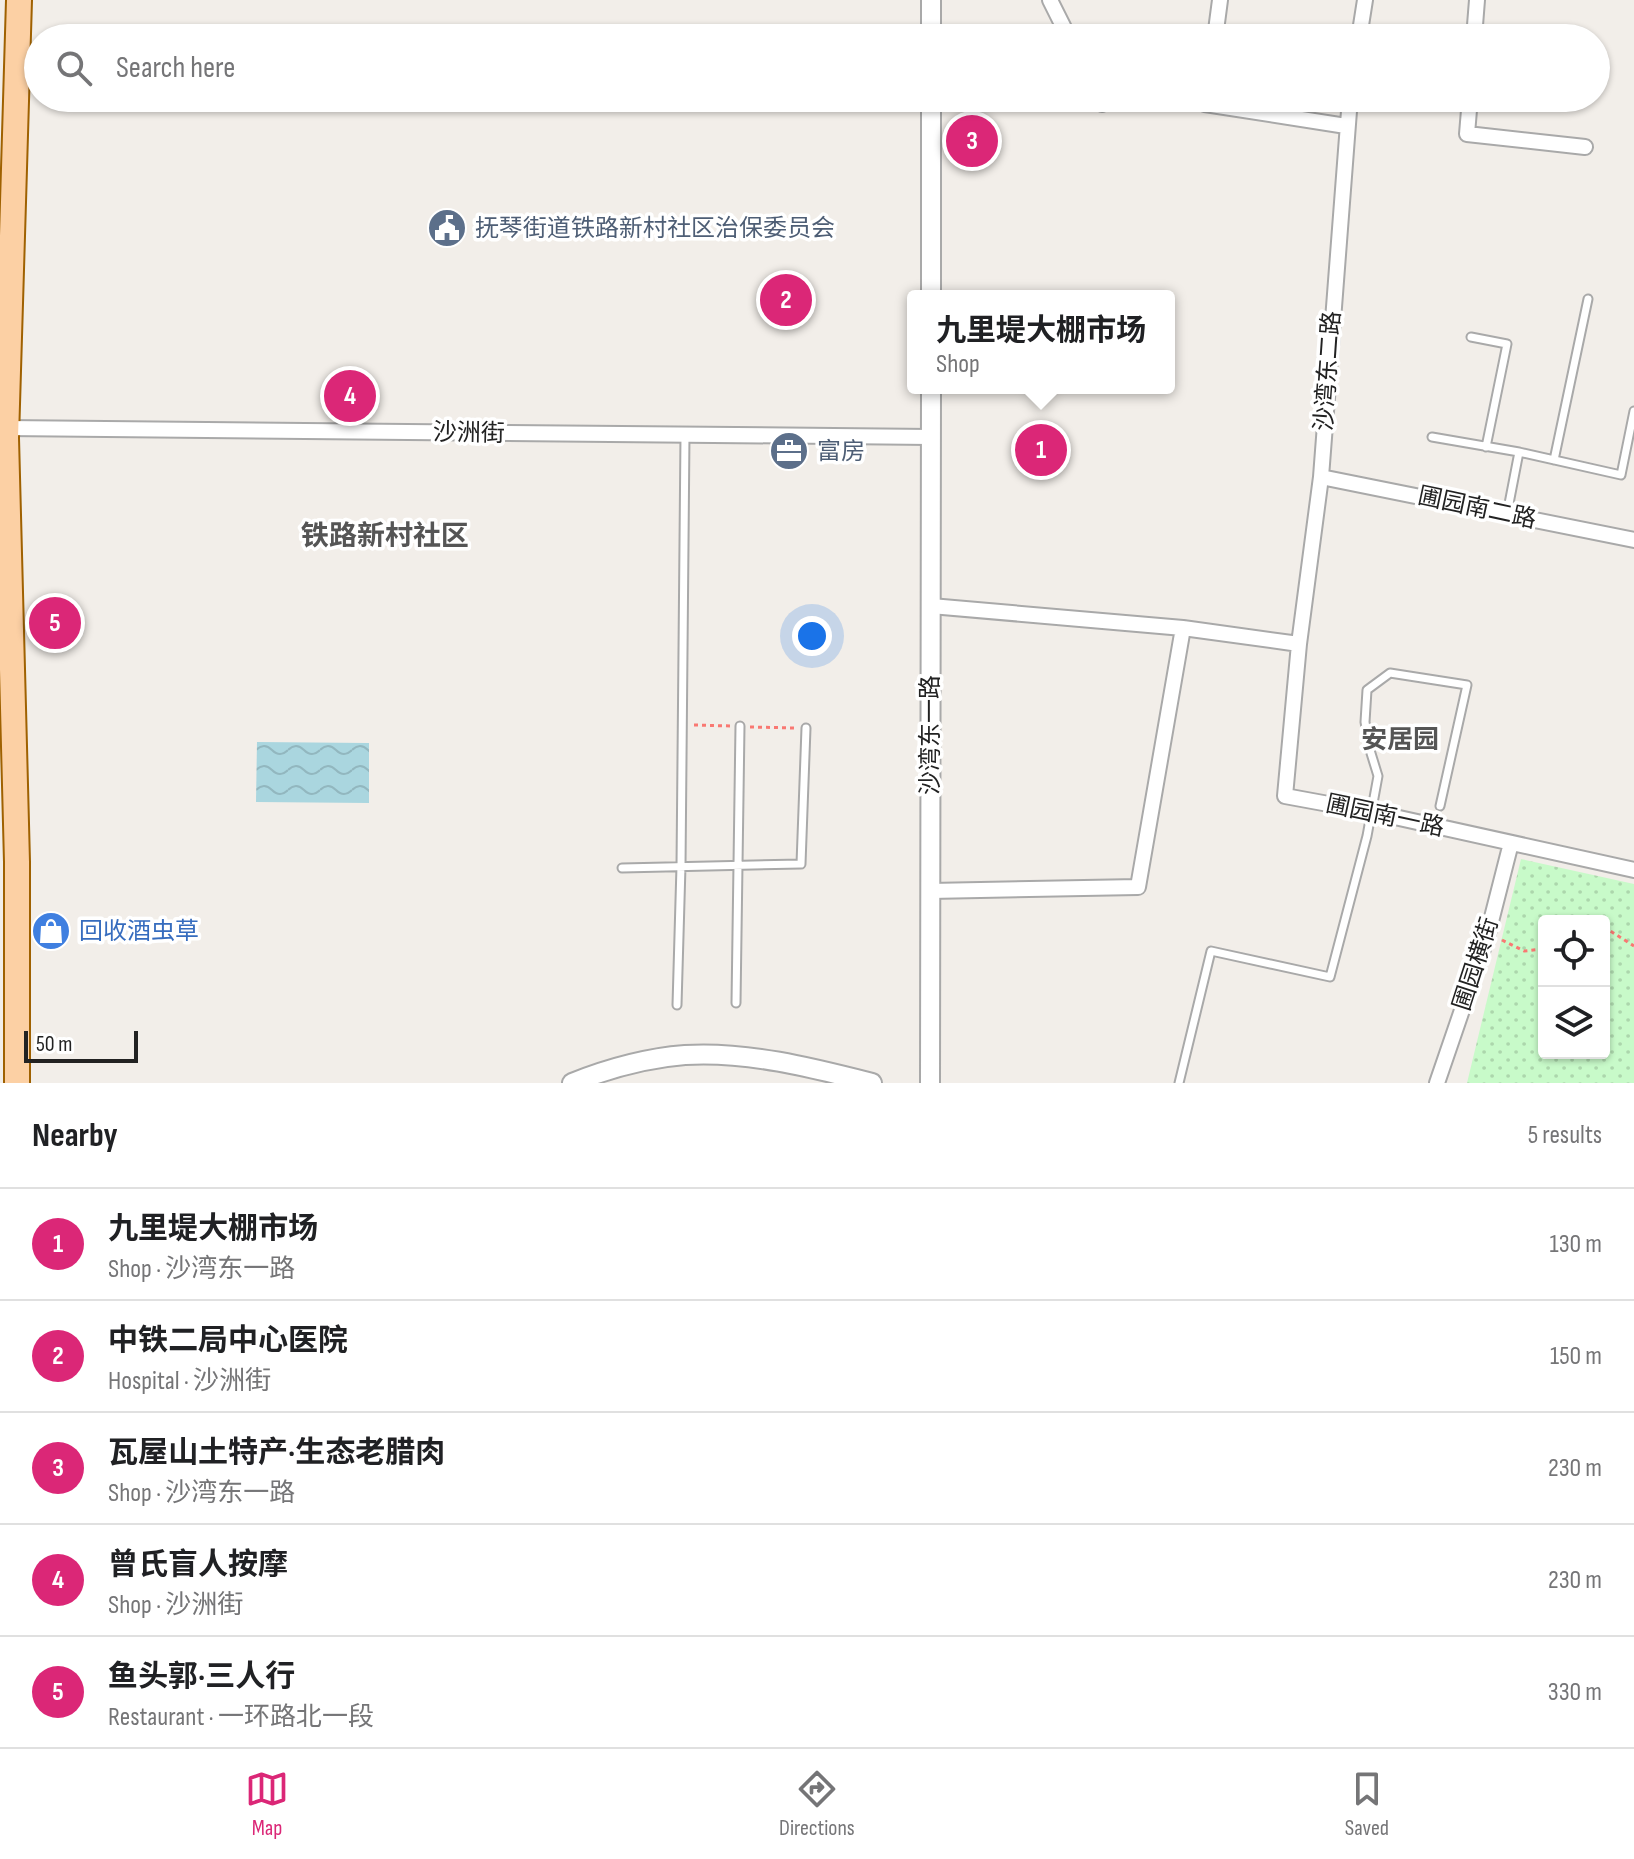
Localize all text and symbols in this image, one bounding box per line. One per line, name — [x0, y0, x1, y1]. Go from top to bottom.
search box — [24, 24, 1610, 112]
icon: search — [52, 46, 96, 90]
text: Search here — [116, 50, 235, 86]
pin: 3 — [946, 111, 998, 171]
public building icon: 抚琴街道铁路新村社区治保委员会 — [426, 207, 468, 249]
place label: 抚琴街道铁路新村社区治保委员会 — [475, 214, 835, 243]
pin: 2 — [760, 270, 812, 330]
popup — [907, 290, 1175, 394]
street label: 沙湾东二路 — [1309, 310, 1347, 432]
text: 九里堤大棚市场 — [936, 313, 1146, 349]
text: Shop — [936, 349, 980, 380]
pin: 4 — [324, 366, 376, 426]
street label: 沙洲街 — [433, 418, 505, 448]
pin: 1 — [1015, 420, 1067, 480]
office icon: 富房 — [768, 430, 810, 472]
place label: 富房 — [817, 437, 865, 466]
street label: 圃园南二路 — [1415, 481, 1539, 535]
district label: 铁路新村社区 — [301, 520, 469, 553]
pin: 5 — [29, 593, 81, 653]
your location — [792, 616, 832, 656]
street label: 沙湾东一路 — [916, 675, 945, 795]
district label: 安居园 — [1361, 725, 1439, 756]
street label: 圃园南一路 — [1323, 789, 1447, 843]
shop icon: 回收酒虫草 — [30, 910, 72, 952]
street label: 圃园横街 — [1447, 914, 1505, 1014]
map controls — [1538, 915, 1610, 1059]
button: locate — [1538, 915, 1610, 987]
place label: 回收酒虫草 — [79, 917, 199, 946]
button: layers — [1538, 987, 1610, 1059]
scale bar — [24, 1027, 138, 1063]
text: 50 m — [36, 1031, 72, 1058]
text: Nearby — [32, 1115, 118, 1156]
text: 5 results — [1528, 1120, 1602, 1151]
text: 九里堤大棚市场 — [108, 1211, 318, 1247]
text: 1 — [53, 1229, 63, 1260]
text: 130 m — [1550, 1229, 1602, 1260]
text: Shop · 沙湾东一路 — [108, 1254, 295, 1285]
text: 中铁二局中心医院 — [108, 1323, 348, 1359]
text: 2 — [52, 1341, 64, 1372]
text: 150 m — [1550, 1341, 1602, 1372]
text: Hospital · 沙洲街 — [108, 1366, 271, 1397]
text: 瓦屋山土特产·生态老腊肉 — [108, 1435, 445, 1471]
text: 3 — [52, 1453, 64, 1484]
text: 230 m — [1548, 1453, 1602, 1484]
text: Shop · 沙湾东一路 — [108, 1478, 295, 1509]
text: 曾氏盲人按摩 — [108, 1547, 288, 1583]
text: 4 — [52, 1565, 64, 1596]
text: 230 m — [1548, 1565, 1602, 1596]
text: Shop · 沙洲街 — [108, 1590, 243, 1621]
text: 鱼头郭·三人行 — [108, 1659, 295, 1695]
text: 5 — [52, 1677, 64, 1708]
text: 330 m — [1548, 1677, 1602, 1708]
text: Restaurant · 一环路北一段 — [108, 1702, 374, 1733]
tab: Map — [245, 1767, 289, 1842]
tab: Directions — [779, 1767, 855, 1842]
tab: Saved — [1345, 1767, 1389, 1842]

